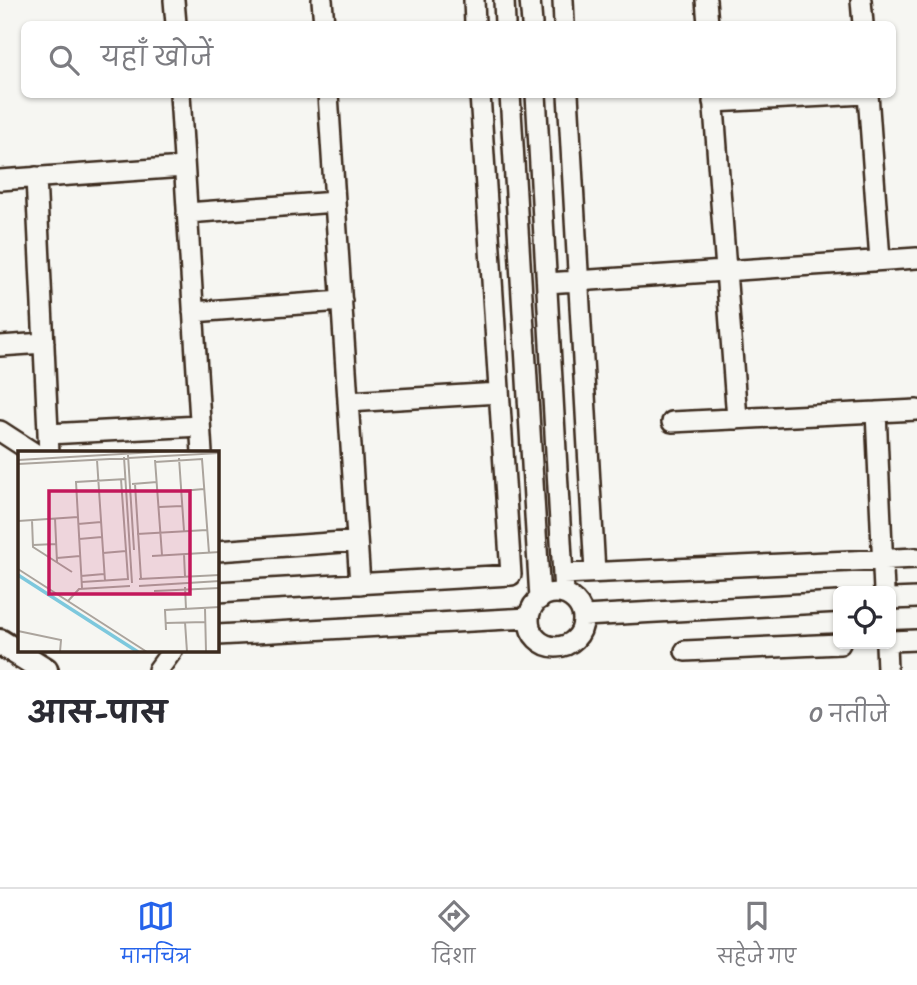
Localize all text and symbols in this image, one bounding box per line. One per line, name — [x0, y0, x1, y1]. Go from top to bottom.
search box — [21, 21, 896, 98]
text: यहाँ खोजें — [101, 34, 213, 80]
icon: search — [45, 41, 83, 79]
inset map — [18, 451, 219, 652]
map controls — [833, 586, 896, 649]
button: locate — [833, 586, 896, 649]
text: आस-पास — [28, 686, 167, 740]
text: 0 नतीजे — [809, 694, 889, 735]
tab: मानचित्र — [121, 897, 191, 977]
tab: दिशा — [432, 897, 475, 977]
tab: सहेजे गए — [717, 897, 796, 977]

